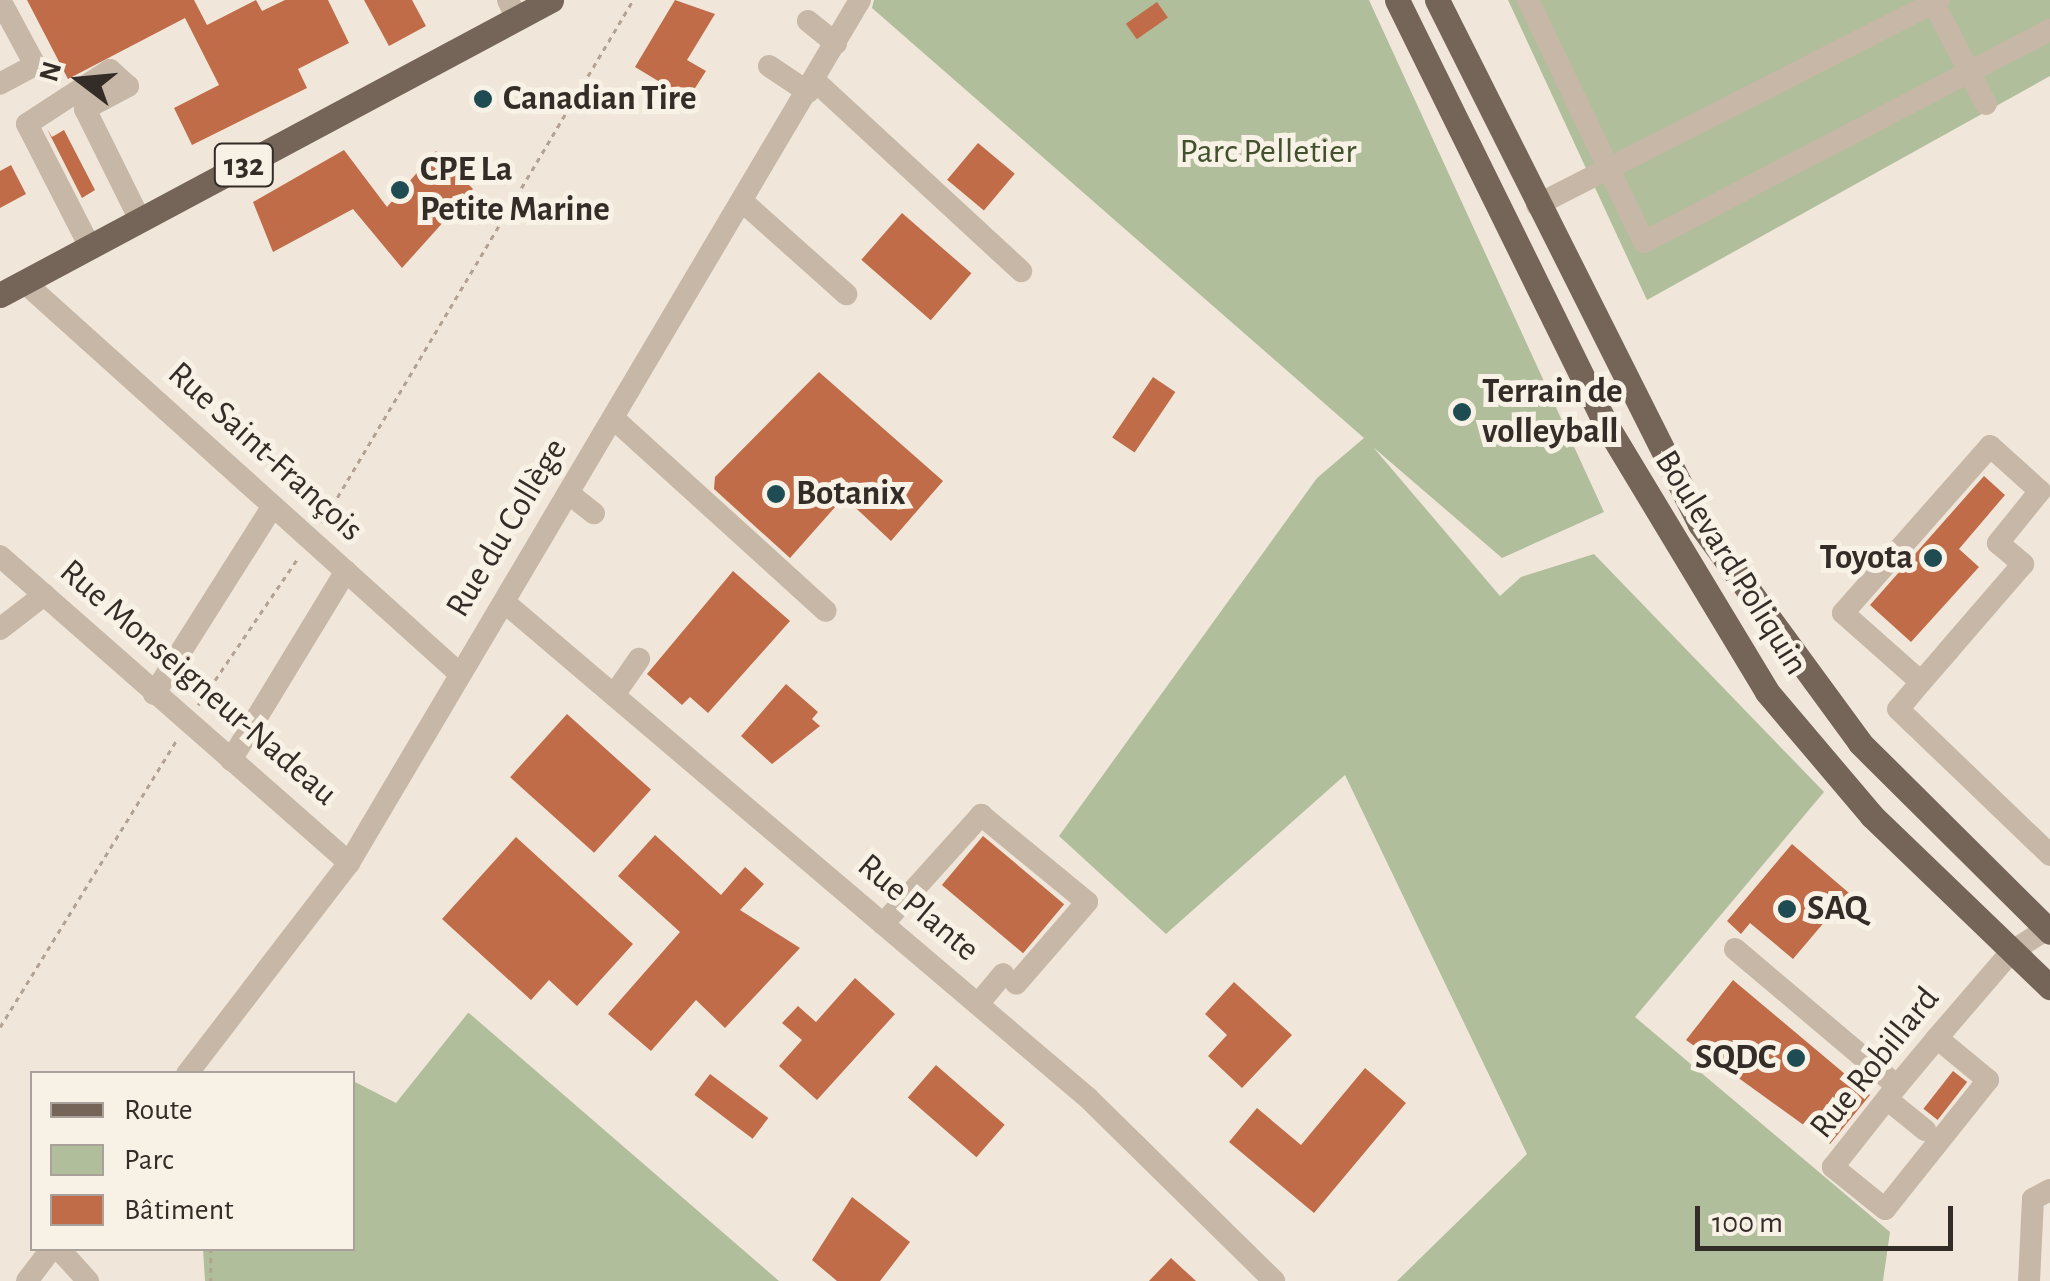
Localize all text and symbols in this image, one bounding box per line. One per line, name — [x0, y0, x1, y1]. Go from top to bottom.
north arrow — [30, 30, 130, 130]
text: N — [35, 59, 67, 85]
place label: Canadian Tire — [503, 78, 696, 120]
marker: Canadian Tire — [472, 88, 494, 110]
park label: Parc Pelletier — [1180, 131, 1356, 173]
road number: 132 — [212, 138, 276, 192]
place label: CPE La Petite Marine — [420, 149, 610, 231]
marker: CPE La Petite Marine — [389, 179, 411, 201]
street label: Rue Saint-François — [159, 353, 371, 551]
place label: Terrain de volleyball — [1482, 371, 1623, 453]
marker: Terrain de volleyball — [1451, 401, 1473, 423]
street label: Rue du Collège — [437, 431, 577, 625]
street label: Boulevard Poliquin — [1645, 443, 1817, 683]
place label: Botanix — [796, 473, 906, 515]
marker: Botanix — [765, 483, 787, 505]
place label: Toyota — [1820, 537, 1913, 579]
marker: Toyota — [1922, 547, 1944, 569]
street label: Rue Monseigneur-Nadeau — [51, 551, 345, 815]
street label: Rue Plante — [849, 845, 987, 971]
place label: SAQ — [1807, 888, 1868, 930]
marker: SAQ — [1776, 898, 1798, 920]
street label: Rue Robillard — [1801, 979, 1949, 1147]
place label: SQDC — [1695, 1037, 1776, 1079]
marker: SQDC — [1785, 1047, 1807, 1069]
legend — [30, 1071, 355, 1251]
text: Route — [124, 1095, 193, 1125]
text: Parc — [124, 1145, 174, 1175]
scale bar — [1700, 1186, 1958, 1248]
text: Bâtiment — [124, 1195, 234, 1225]
text: 100 m — [1712, 1208, 1783, 1238]

